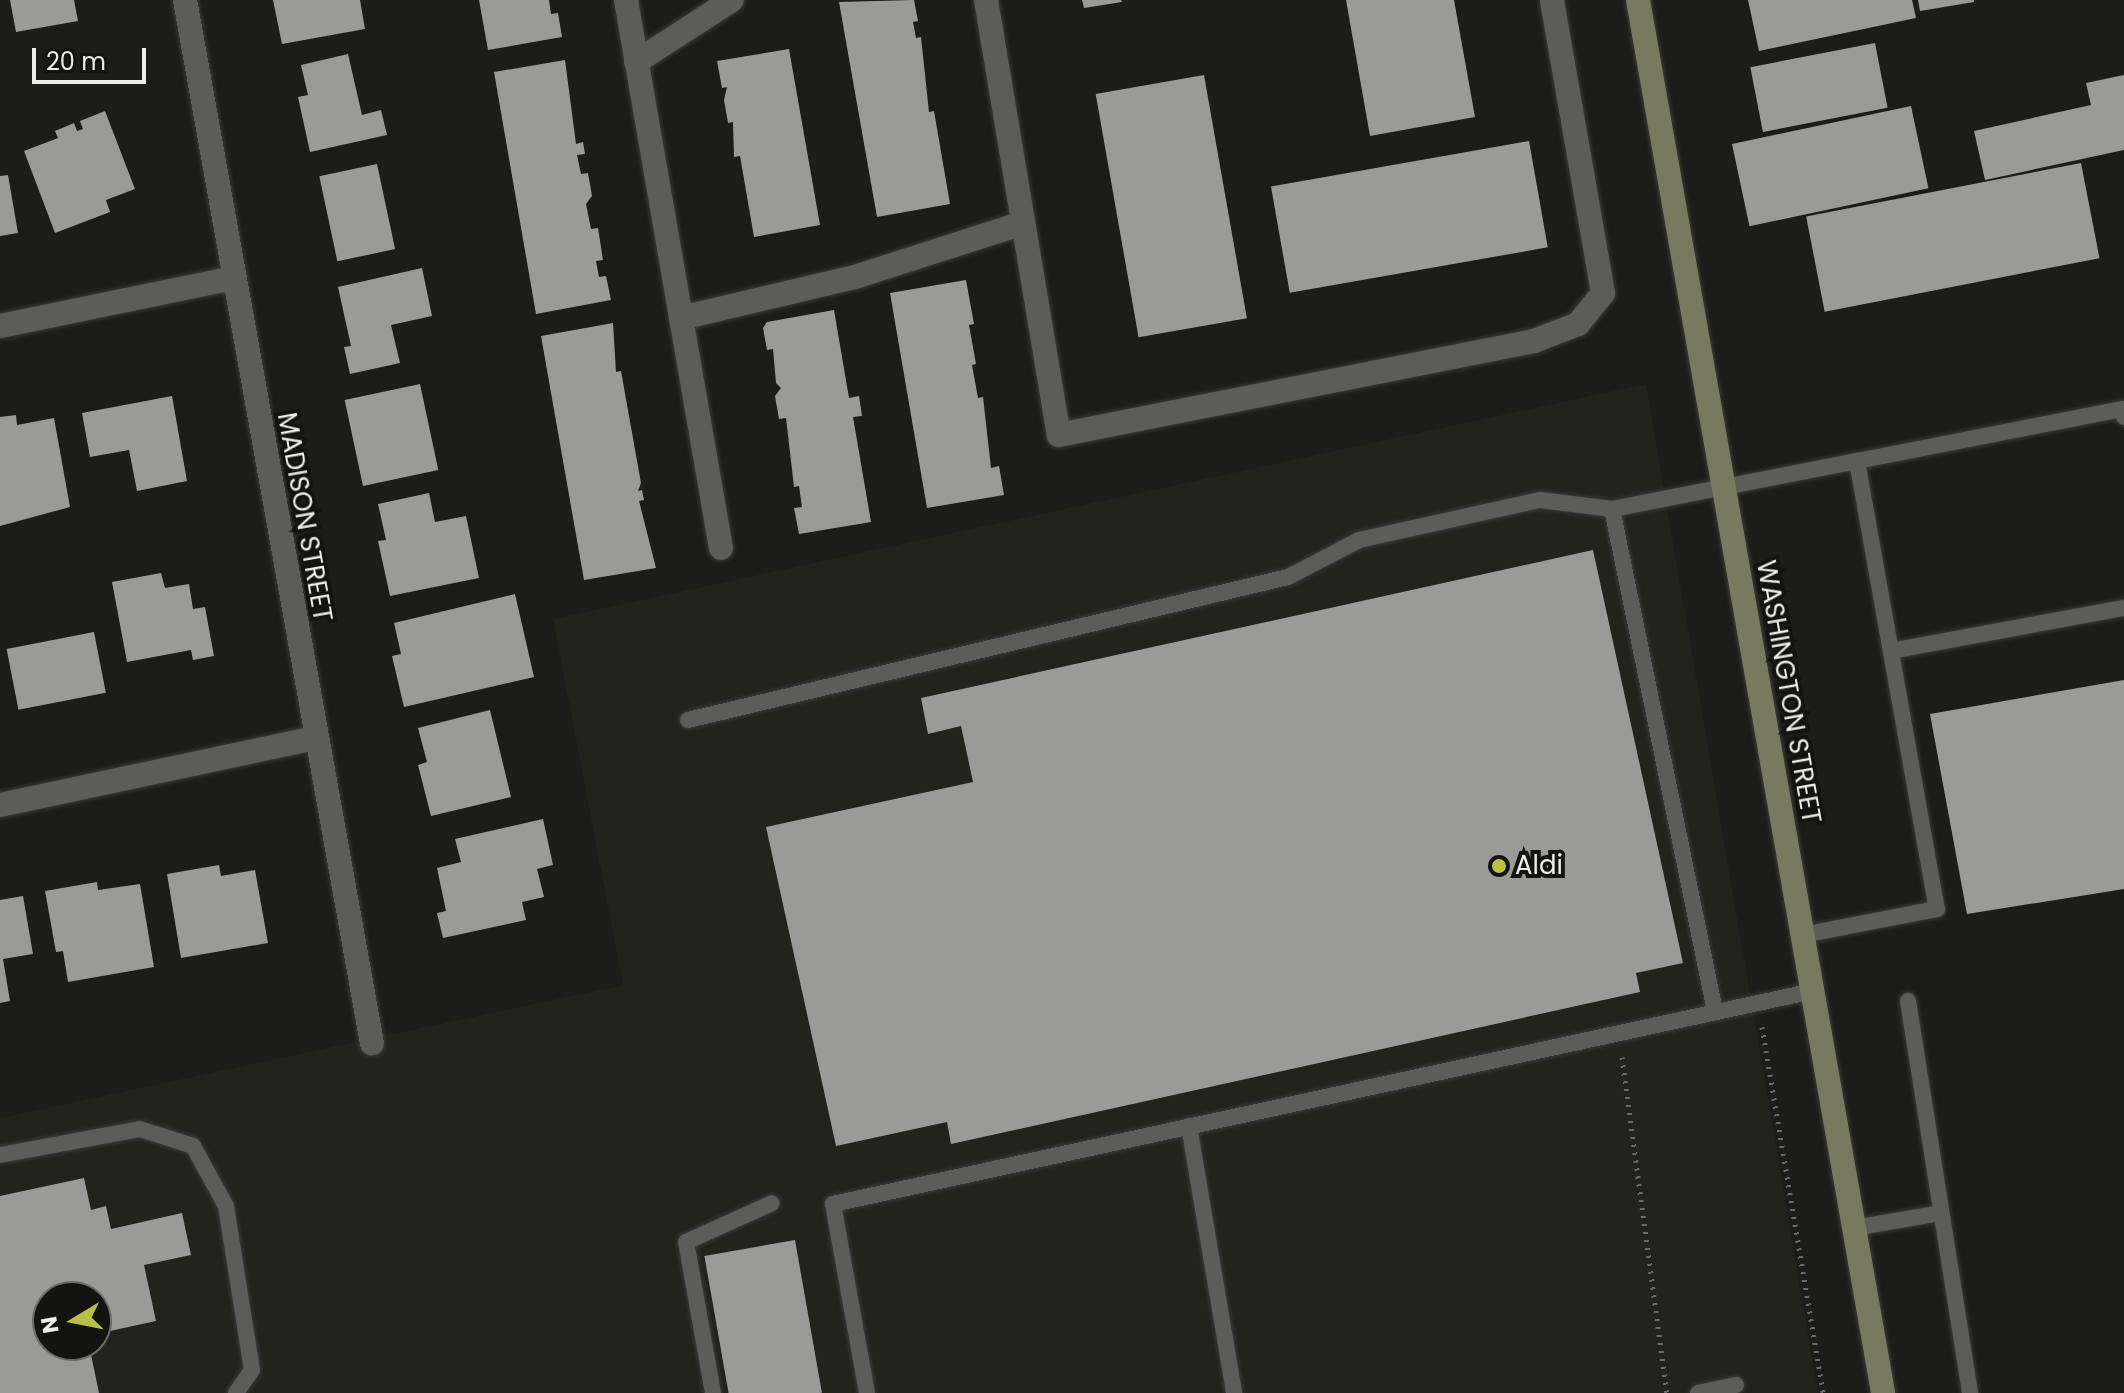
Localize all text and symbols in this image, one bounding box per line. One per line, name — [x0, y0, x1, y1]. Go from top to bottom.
scale bar — [36, 32, 150, 82]
text: 20 m — [46, 45, 106, 78]
street label: MADISON STREET — [270, 410, 338, 624]
street label: WASHINGTON STREET — [1749, 558, 1827, 826]
place label: Aldi — [1515, 850, 1563, 882]
marker: Aldi — [1490, 857, 1508, 875]
north arrow — [32, 1281, 112, 1361]
text: N — [33, 1314, 67, 1336]

